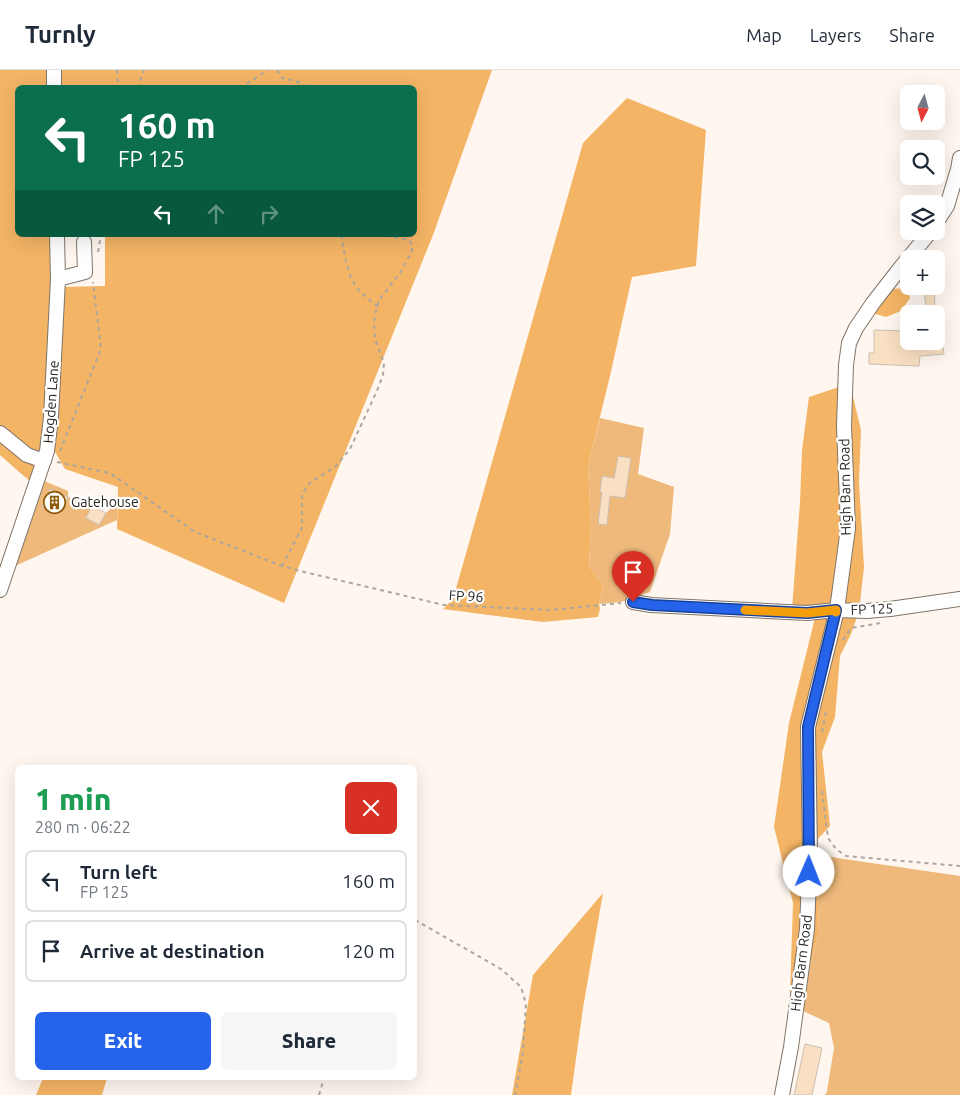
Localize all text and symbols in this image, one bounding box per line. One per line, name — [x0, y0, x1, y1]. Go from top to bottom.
text: Turnly — [25, 21, 96, 48]
text: Map — [746, 25, 782, 45]
text: Layers — [810, 25, 861, 45]
text: Share — [889, 25, 935, 45]
north arrow — [900, 85, 945, 130]
map controls — [900, 85, 945, 350]
icon: left — [35, 105, 100, 170]
text: 160 m — [118, 105, 216, 145]
button: search — [900, 140, 945, 185]
text: FP 125 — [118, 146, 185, 171]
button: layers — [900, 195, 945, 240]
icon: left — [149, 200, 177, 228]
icon: ahead — [202, 200, 230, 228]
icon: right — [255, 200, 283, 228]
button: + — [900, 250, 945, 295]
button: − — [900, 305, 945, 350]
street label: Hogden Lane — [40, 360, 62, 444]
street label: High Barn Road — [836, 438, 854, 536]
building icon: Gatehouse — [43, 490, 67, 514]
place label: Gatehouse — [71, 494, 139, 510]
pin — [612, 551, 654, 602]
icon: arrive — [619, 558, 647, 586]
street label: FP 96 — [448, 587, 484, 605]
street label: FP 125 — [850, 600, 894, 618]
text: 1 min — [35, 782, 111, 816]
button: close — [345, 782, 397, 834]
text: 280 m · 06:22 — [35, 818, 131, 836]
position arrow — [782, 845, 834, 897]
text: Turn left — [80, 861, 158, 883]
icon: left — [37, 867, 65, 895]
text: 160 m — [342, 870, 395, 892]
text: FP 125 — [80, 883, 129, 901]
street label: High Barn Road — [787, 914, 815, 1012]
icon: arrive — [37, 937, 65, 965]
text: Arrive at destination — [80, 940, 265, 962]
text: 120 m — [342, 940, 395, 962]
button: Exit — [35, 1012, 211, 1070]
button: Share — [221, 1012, 397, 1070]

